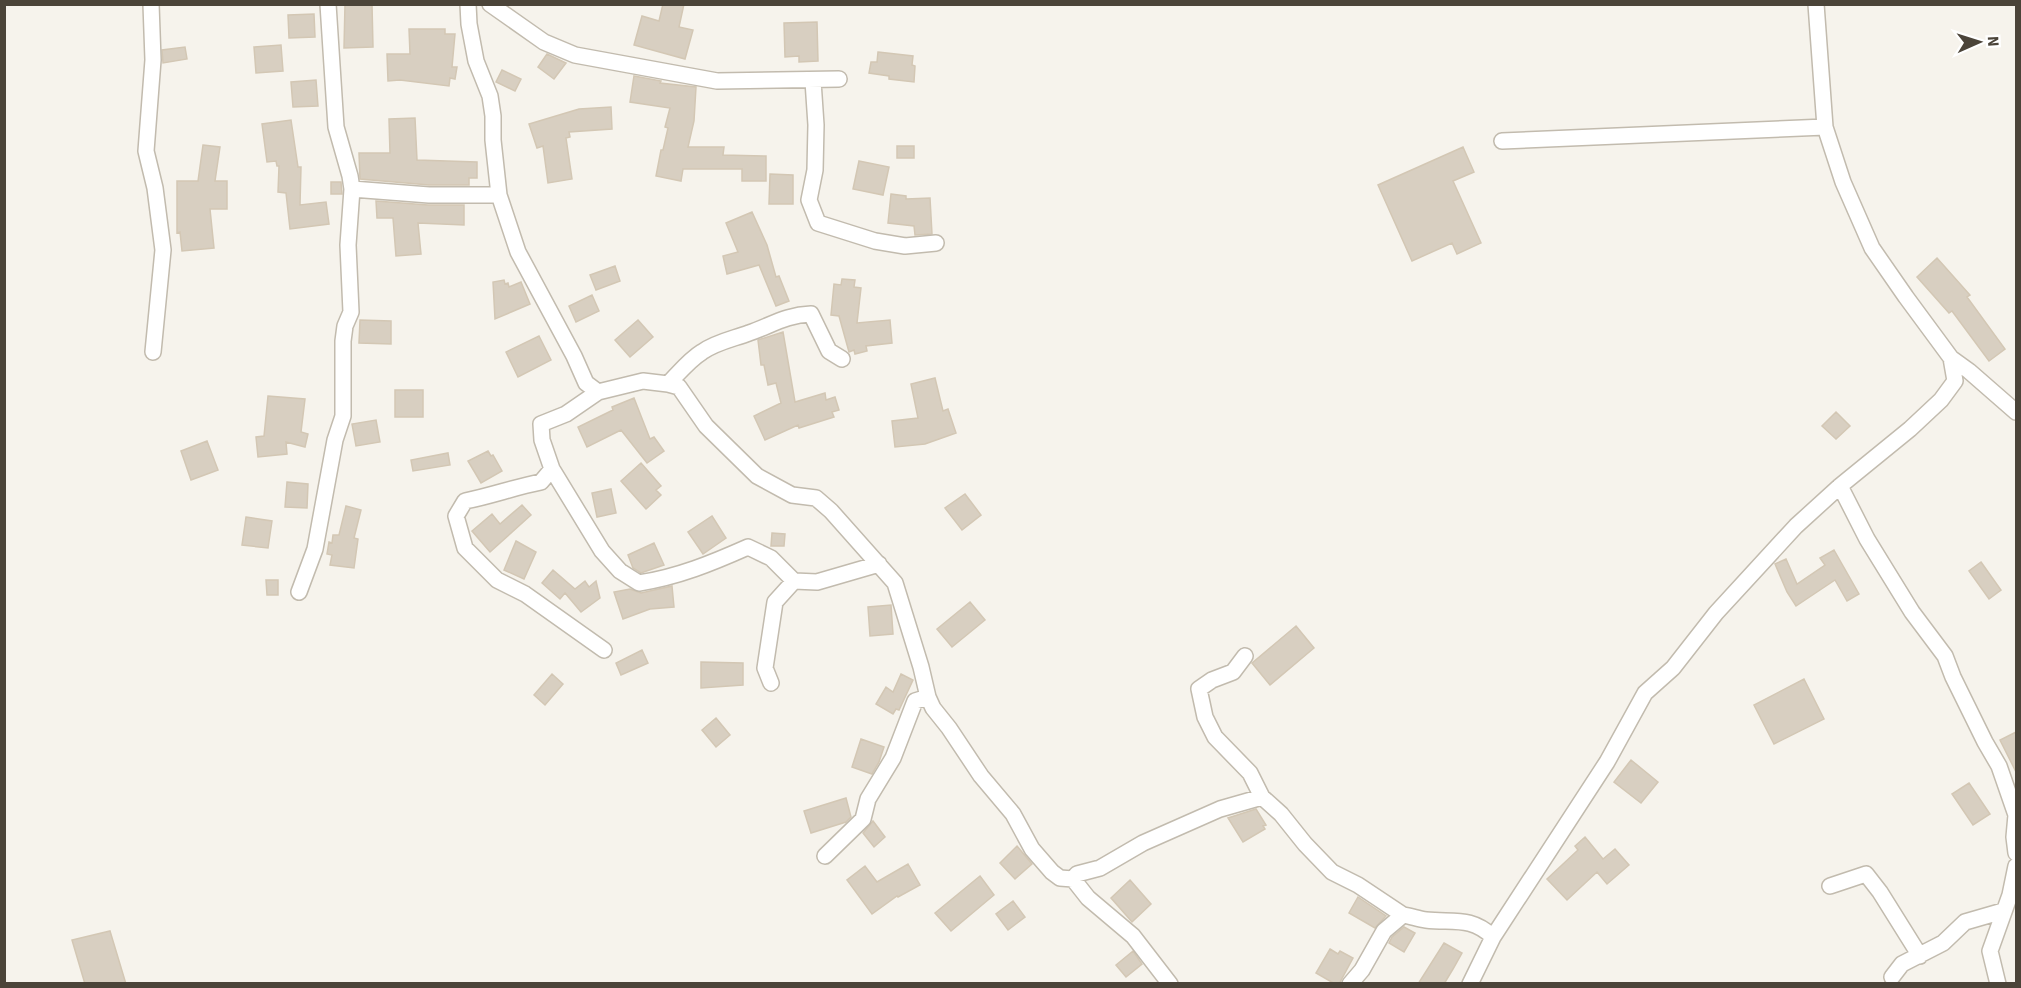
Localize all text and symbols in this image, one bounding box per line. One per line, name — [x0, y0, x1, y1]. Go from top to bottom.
north arrow — [1949, 12, 2009, 72]
text: N — [1982, 35, 2004, 47]

